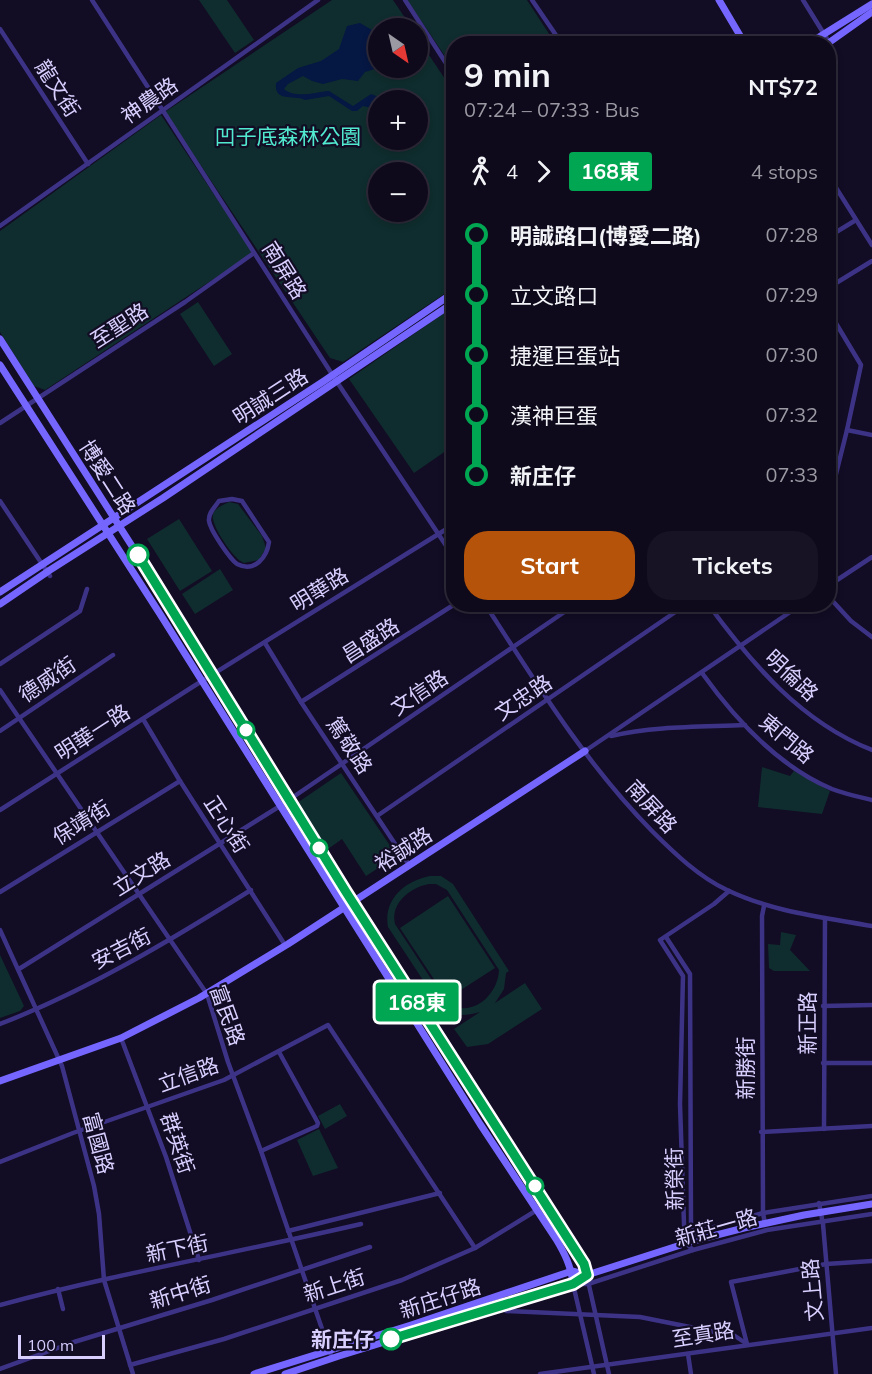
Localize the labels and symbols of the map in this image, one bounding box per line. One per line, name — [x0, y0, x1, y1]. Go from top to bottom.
north arrow — [368, 18, 428, 78]
street label: 龍文街 — [30, 55, 86, 121]
street label: 神農路 — [116, 71, 182, 129]
park label: 凹子底森林公園 — [215, 123, 362, 149]
street label: 南屏路 — [257, 236, 313, 304]
street label: 至聖路 — [86, 297, 152, 353]
street label: 明誠三路 — [228, 362, 312, 430]
street label: 博愛二路 — [74, 435, 142, 519]
unlabelled marker — [127, 544, 149, 566]
street label: 明華路 — [285, 561, 353, 617]
street label: 昌盛路 — [337, 612, 403, 668]
street label: 明倫路 — [760, 644, 824, 706]
street label: 德威街 — [14, 651, 80, 707]
street label: 文信路 — [386, 664, 452, 720]
street label: 文忠路 — [490, 669, 556, 725]
street label: 明華一路 — [50, 698, 134, 766]
street label: 東門路 — [755, 708, 819, 768]
street label: 篤敬路 — [322, 712, 378, 778]
unlabelled marker — [237, 721, 255, 739]
street label: 南屏路 — [621, 774, 683, 838]
street label: 正心街 — [199, 791, 255, 857]
street label: 保靖街 — [47, 794, 115, 850]
street label: 裕誠路 — [370, 821, 436, 877]
unlabelled marker — [310, 839, 328, 857]
street label: 立文路 — [107, 845, 175, 901]
street label: 安吉街 — [87, 922, 155, 974]
street label: 富民路 — [205, 981, 251, 1049]
line badge: 168東 — [375, 982, 459, 1022]
street label: 新正路 — [794, 992, 820, 1055]
street label: 新勝街 — [732, 1037, 758, 1100]
street label: 立信路 — [154, 1051, 222, 1097]
street label: 富國路 — [78, 1109, 120, 1177]
street label: 群英街 — [155, 1109, 201, 1177]
street label: 新榮街 — [660, 1147, 688, 1211]
unlabelled marker — [526, 1177, 544, 1195]
street label: 新莊一路 — [672, 1203, 760, 1251]
street label: 新下街 — [143, 1229, 211, 1267]
street label: 文上路 — [796, 1257, 828, 1323]
street label: 新上街 — [300, 1263, 368, 1307]
street label: 新中街 — [146, 1270, 214, 1314]
street label: 新庄仔路 — [396, 1273, 484, 1323]
street label: 至真路 — [670, 1316, 736, 1352]
place label: 新庄仔 — [311, 1326, 374, 1352]
marker: 新庄仔 — [380, 1328, 402, 1350]
scale bar — [18, 1332, 105, 1360]

